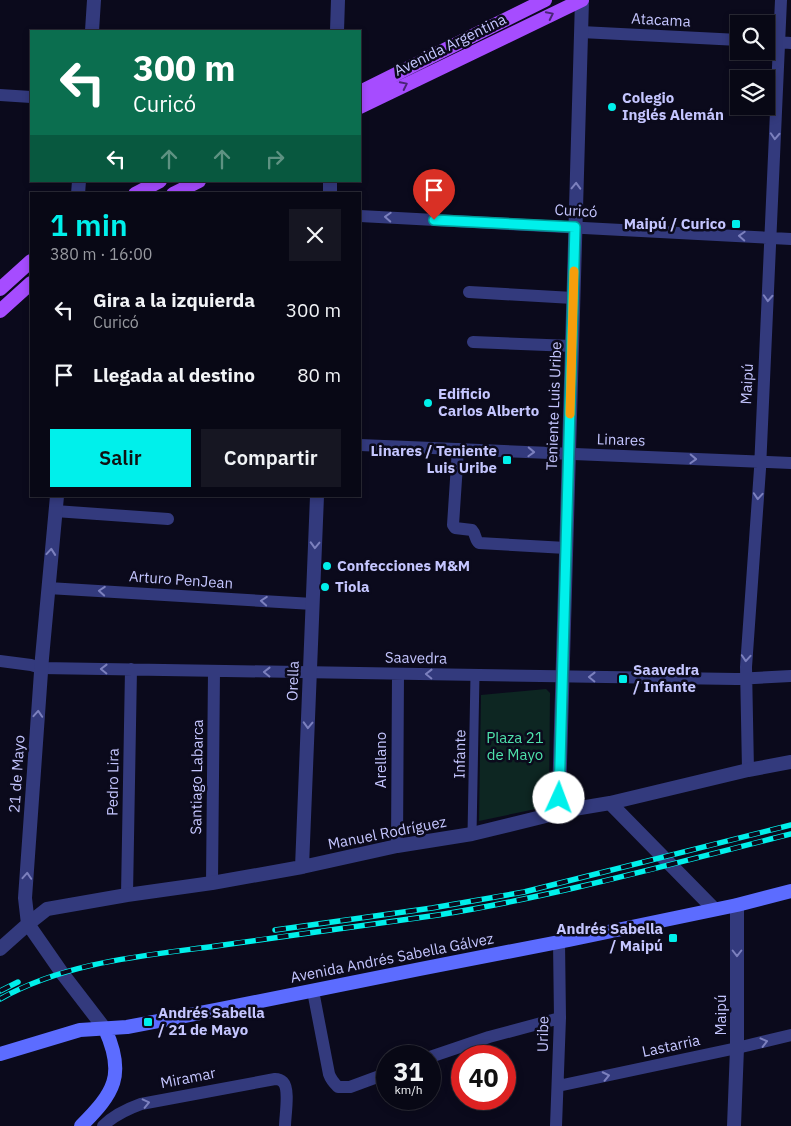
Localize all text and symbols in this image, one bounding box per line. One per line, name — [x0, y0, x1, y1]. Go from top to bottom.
street label: Atacama — [631, 8, 691, 31]
street label: Avenida Argentina — [391, 9, 509, 80]
one-way arrow — [545, 11, 554, 21]
map controls — [730, 15, 775, 115]
button: search — [730, 15, 775, 60]
text: 300 m — [133, 45, 236, 91]
icon: left — [50, 50, 115, 115]
button: layers — [730, 70, 775, 115]
one-way arrow — [399, 81, 408, 92]
place label: Colegio Inglés Alemán — [622, 88, 724, 124]
text: Curicó — [133, 89, 196, 118]
marker: Colegio Inglés Alemán — [606, 101, 618, 113]
one-way arrow — [770, 132, 780, 140]
icon: left — [102, 145, 130, 173]
icon: ahead — [155, 145, 183, 173]
icon: ahead — [208, 145, 236, 173]
icon: right — [261, 145, 289, 173]
pin — [413, 169, 455, 220]
icon: arrive — [420, 176, 448, 204]
one-way arrow — [571, 182, 582, 190]
street label: Curicó — [554, 200, 598, 221]
text: 1 min — [50, 205, 128, 244]
button: close — [289, 209, 341, 261]
one-way arrow — [384, 212, 392, 223]
place label: Maipú / Curico — [624, 214, 726, 233]
marker: Maipú / Curico — [730, 218, 742, 230]
one-way arrow — [738, 231, 746, 242]
text: 380 m · 16:00 — [50, 244, 152, 264]
text: Gira a la izquierda — [93, 288, 255, 312]
one-way arrow — [762, 295, 773, 303]
icon: left — [50, 296, 78, 324]
text: 300 m — [286, 298, 341, 322]
text: Curicó — [93, 312, 139, 332]
street label: Teniente Luis Uribe — [542, 341, 565, 471]
icon: arrive — [50, 361, 78, 389]
text: Llegada al destino — [93, 363, 255, 387]
text: 80 m — [297, 363, 341, 387]
street label: Maipú — [736, 363, 757, 405]
place label: Edificio Carlos Alberto — [438, 384, 539, 420]
marker: Edificio Carlos Alberto — [422, 397, 434, 409]
button: Salir — [50, 429, 191, 487]
button: Compartir — [201, 429, 341, 487]
street label: Linares — [596, 429, 646, 450]
place label: Linares / Teniente Luis Uribe — [370, 441, 497, 477]
one-way arrow — [528, 447, 535, 457]
marker: Linares / Teniente Luis Uribe — [501, 454, 513, 466]
one-way arrow — [690, 454, 698, 464]
one-way arrow — [752, 492, 763, 500]
one-way arrow — [310, 542, 320, 549]
one-way arrow — [46, 548, 57, 556]
place label: Confecciones M&M — [337, 556, 470, 575]
marker: Confecciones M&M — [321, 560, 333, 572]
street label: Arturo PenJean — [128, 566, 234, 593]
place label: Tiola — [335, 577, 370, 596]
marker: Tiola — [319, 581, 331, 593]
one-way arrow — [97, 585, 105, 596]
one-way arrow — [260, 595, 268, 606]
street label: Saavedra — [385, 647, 447, 668]
one-way arrow — [741, 654, 752, 662]
street label: Orella — [282, 660, 303, 701]
place label: Saavedra / Infante — [633, 660, 700, 696]
one-way arrow — [100, 664, 108, 674]
one-way arrow — [262, 666, 270, 677]
one-way arrow — [425, 669, 432, 679]
one-way arrow — [587, 672, 595, 682]
marker: Saavedra / Infante — [617, 673, 629, 685]
one-way arrow — [32, 709, 43, 717]
street label: Santiago Labarca — [186, 719, 207, 835]
one-way arrow — [302, 721, 313, 729]
park label: Plaza 21 de Mayo — [486, 728, 544, 764]
street label: Infante — [450, 729, 469, 779]
street label: Arellano — [371, 732, 390, 788]
street label: 21 de Mayo — [4, 734, 29, 814]
street label: Pedro Lira — [102, 748, 123, 816]
position arrow — [532, 771, 584, 823]
street label: Manuel Rodríguez — [326, 812, 448, 853]
one-way arrow — [21, 872, 32, 880]
place label: Andrés Sabella / Maipú — [556, 919, 663, 955]
street label: Avenida Andrés Sabella Gálvez — [289, 928, 495, 987]
marker: Andrés Sabella / Maipú — [667, 932, 679, 944]
one-way arrow — [732, 950, 742, 958]
street label: Maipú — [711, 994, 730, 1036]
place label: Andrés Sabella / 21 de Mayo — [158, 1003, 265, 1039]
marker: Andrés Sabella / 21 de Mayo — [142, 1016, 154, 1028]
street label: Uribe — [533, 1016, 552, 1052]
street label: Lastarria — [640, 1030, 702, 1061]
one-way arrow — [760, 1037, 769, 1048]
speed limit sign: 40 — [451, 1045, 516, 1110]
text: 31 — [393, 1055, 424, 1088]
street label: Miramar — [159, 1063, 218, 1092]
one-way arrow — [601, 1071, 610, 1082]
text: km/h — [394, 1082, 423, 1097]
one-way arrow — [141, 1098, 150, 1109]

